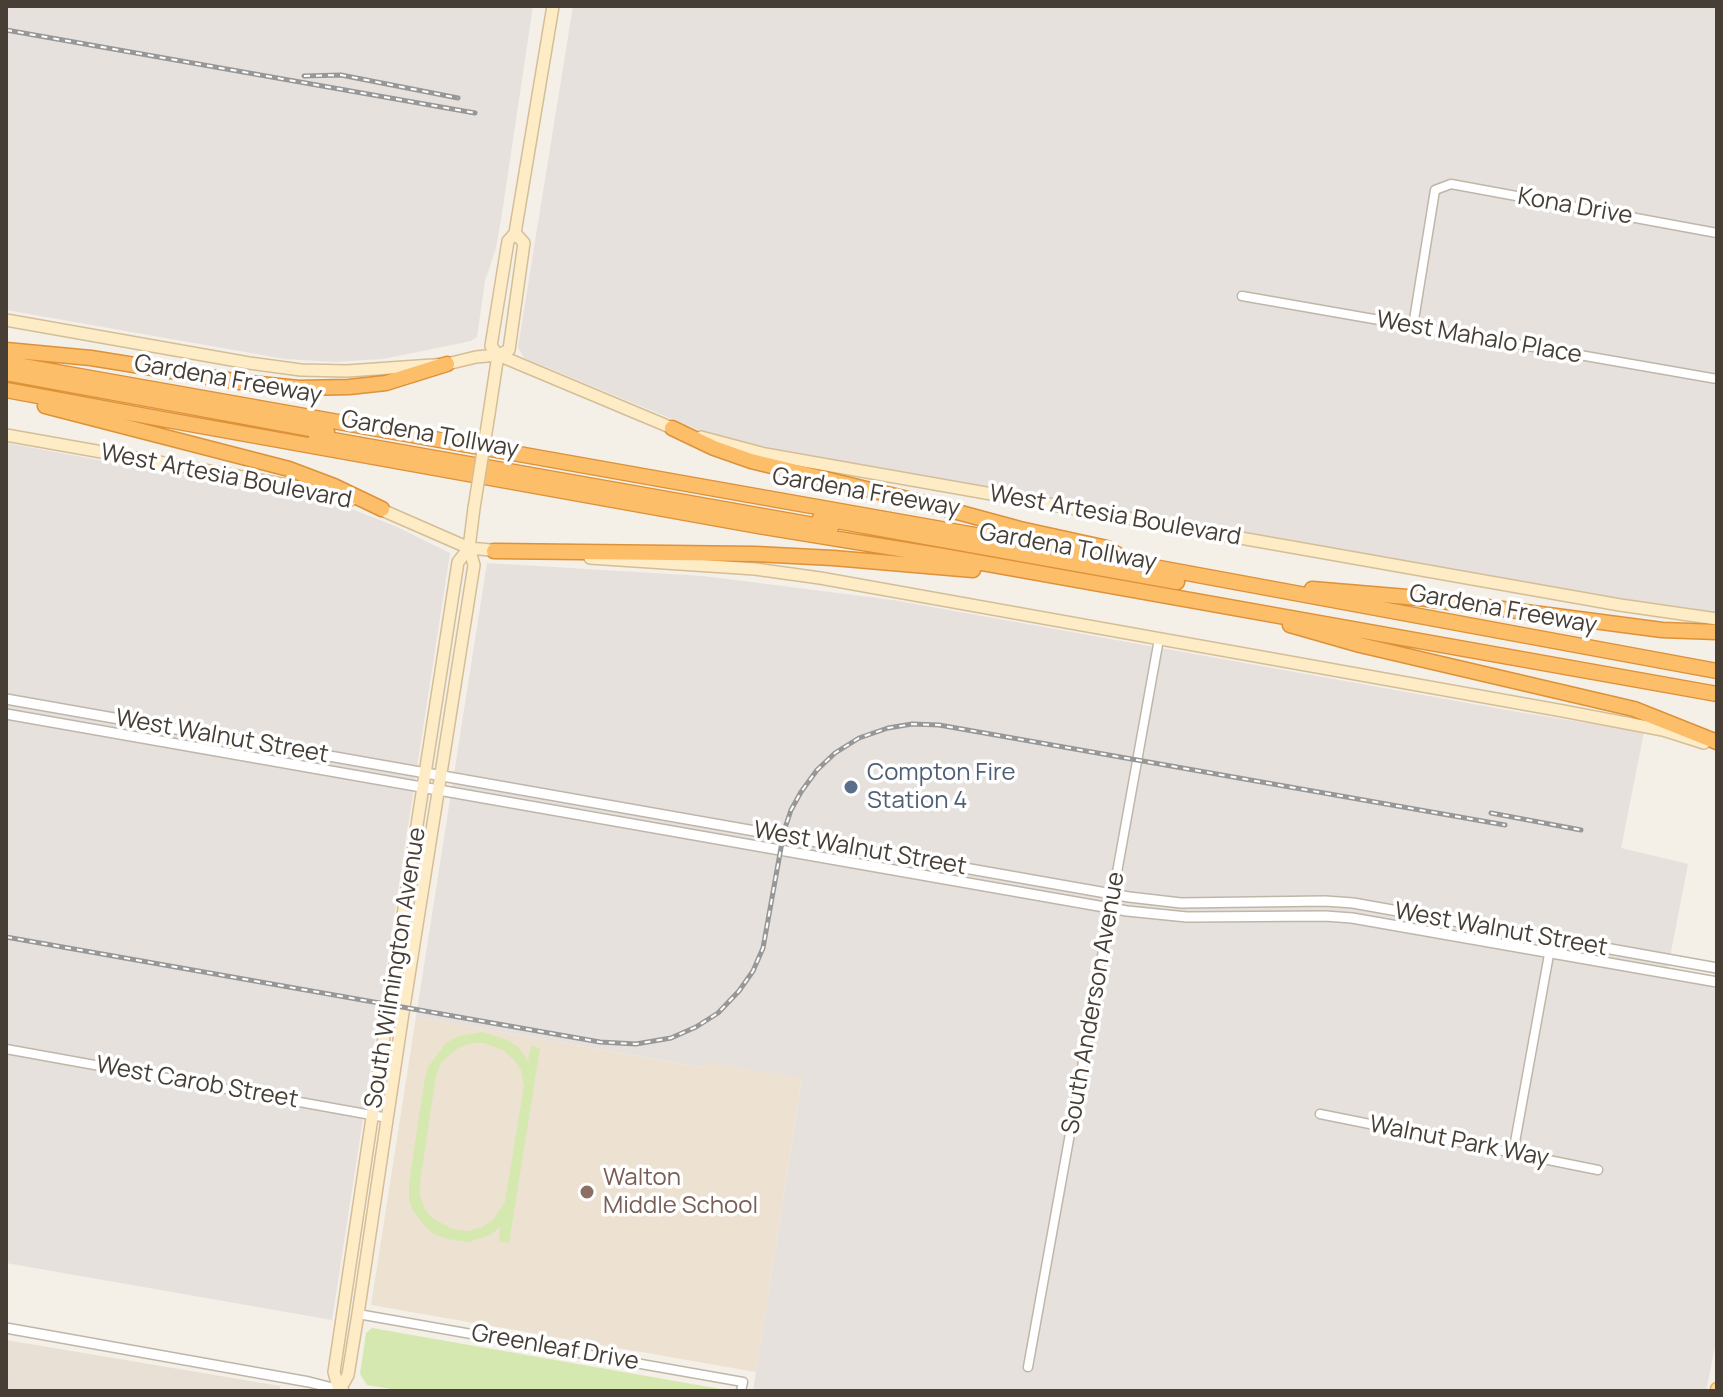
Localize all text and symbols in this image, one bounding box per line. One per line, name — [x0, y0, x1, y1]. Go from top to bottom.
street label: Kona Drive — [1515, 183, 1635, 231]
street label: West Mahalo Place — [1374, 306, 1584, 370]
street label: Gardena Freeway — [132, 349, 324, 411]
street label: Gardena Tollway — [339, 405, 521, 465]
street label: West Artesia Boulevard — [98, 439, 354, 515]
street label: Gardena Freeway — [770, 462, 962, 524]
street label: West Artesia Boulevard — [987, 480, 1243, 552]
street label: Gardena Tollway — [977, 518, 1159, 578]
street label: Gardena Freeway — [1407, 579, 1599, 641]
street label: West Walnut Street — [113, 704, 331, 770]
place label: Compton Fire Station 4 — [867, 759, 1015, 815]
marker: Compton Fire Station 4 — [842, 778, 860, 796]
street label: West Walnut Street — [751, 816, 969, 882]
street label: South Wilmington Avenue — [360, 825, 432, 1111]
street label: South Anderson Avenue — [1057, 870, 1131, 1136]
street label: West Walnut Street — [1392, 897, 1610, 963]
street label: West Carob Street — [94, 1051, 300, 1115]
street label: Walnut Park Way — [1367, 1110, 1551, 1174]
place label: Walton Middle School — [603, 1164, 758, 1220]
marker: Walton Middle School — [578, 1183, 596, 1201]
street label: Greenleaf Drive — [469, 1319, 641, 1377]

